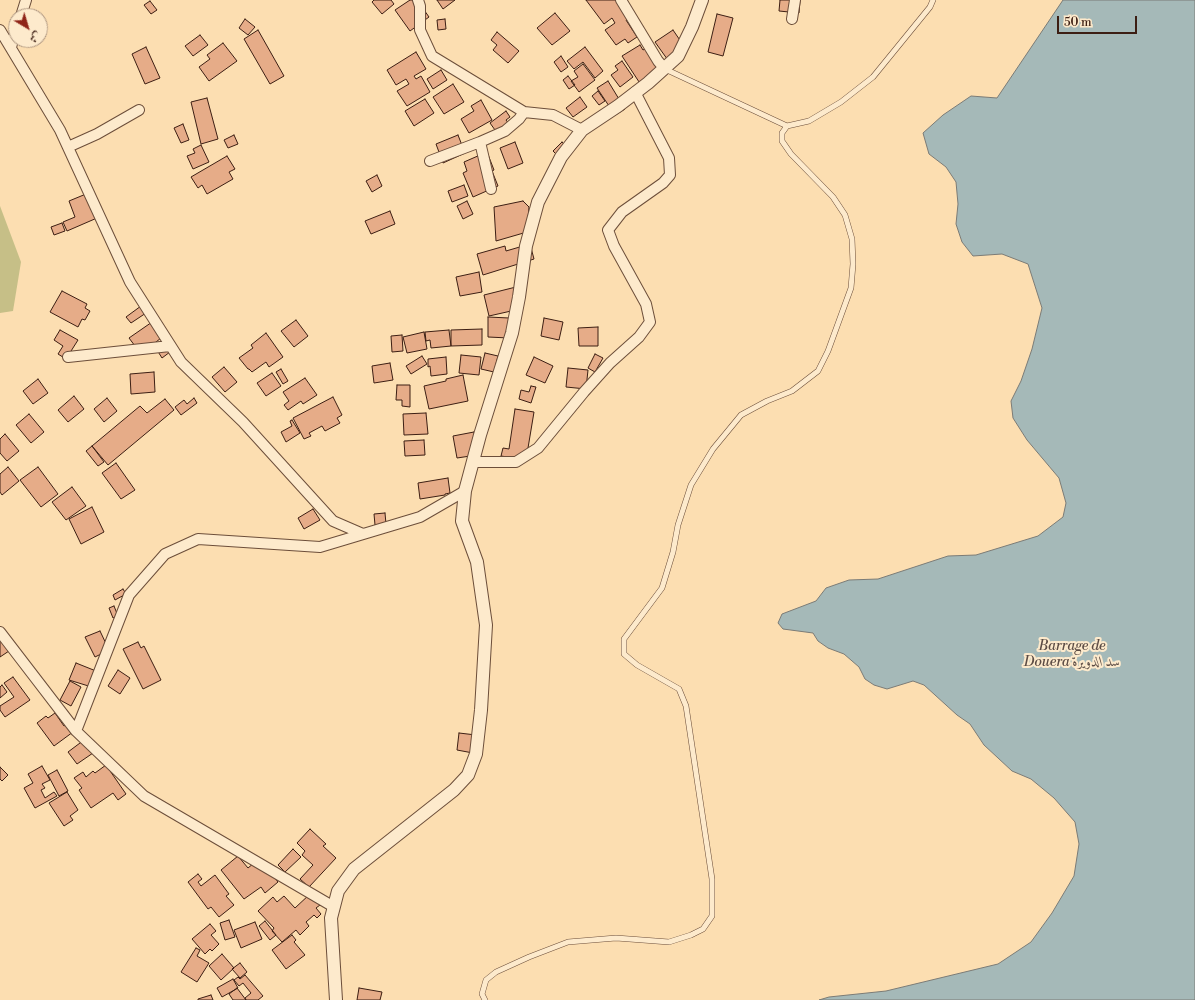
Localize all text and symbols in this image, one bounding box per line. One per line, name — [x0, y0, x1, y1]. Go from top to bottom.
north arrow — [8, 8, 48, 48]
scale bar — [1059, 8, 1139, 34]
text: 50 m — [1064, 15, 1092, 30]
text: ش — [26, 28, 43, 46]
water label: Barrage de Douera سد الدويرة — [1024, 639, 1120, 672]

